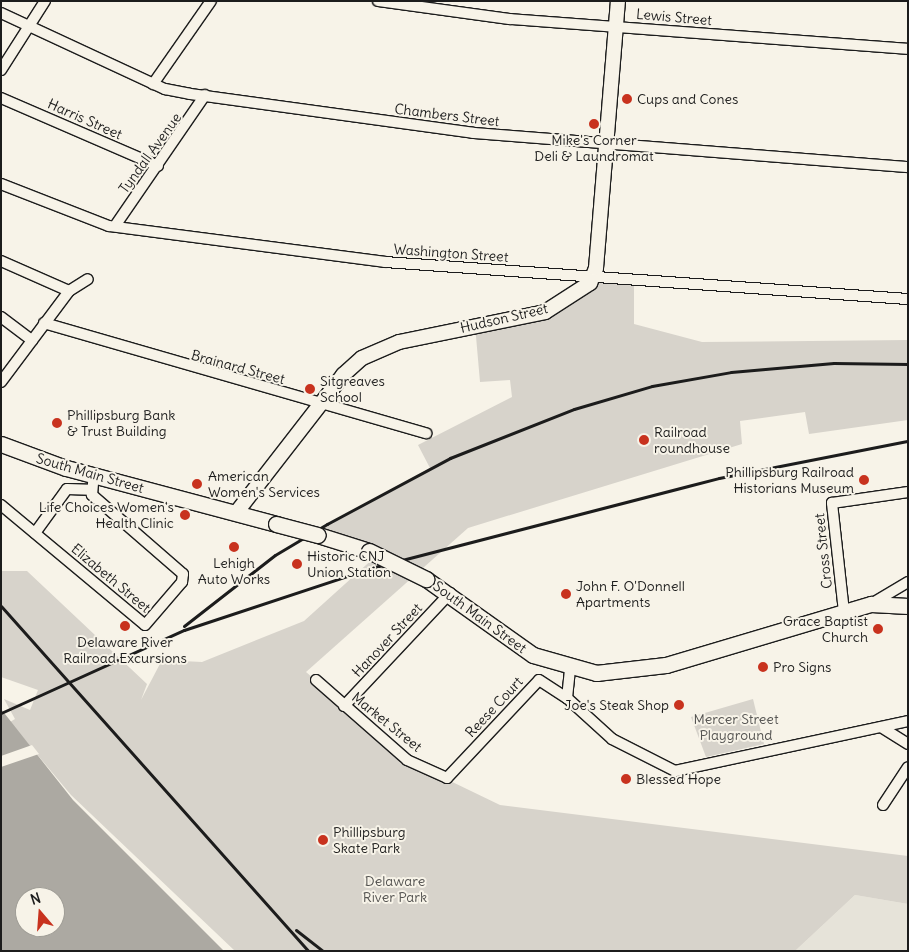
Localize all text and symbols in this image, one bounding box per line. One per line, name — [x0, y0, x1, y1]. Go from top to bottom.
street label: Lewis Street — [635, 5, 713, 29]
place label: Cups and Cones — [637, 91, 738, 107]
marker: Cups and Cones — [621, 93, 633, 105]
street label: Harris Street — [45, 95, 125, 143]
street label: Chambers Street — [394, 100, 500, 130]
street label: Tyndall Avenue — [115, 110, 185, 196]
marker: Mike's Corner Deli & Laundromat — [588, 118, 600, 130]
place label: Mike's Corner Deli & Laundromat — [534, 132, 654, 164]
street label: Washington Street — [393, 241, 509, 265]
street label: Hudson Street — [459, 300, 549, 336]
street label: Brainard Street — [189, 346, 287, 388]
place label: Sitgreaves School — [320, 373, 385, 406]
marker: Sitgreaves School — [304, 383, 316, 395]
place label: Phillipsburg Bank & Trust Building — [67, 407, 175, 440]
marker: Phillipsburg Bank & Trust Building — [51, 417, 63, 429]
place label: Railroad roundhouse — [654, 424, 730, 457]
marker: Railroad roundhouse — [638, 434, 650, 446]
street label: South Main Street — [34, 450, 146, 496]
place label: Phillipsburg Railroad Historians Museum — [725, 464, 854, 497]
place label: American Women's Services — [208, 468, 320, 501]
marker: Phillipsburg Railroad Historians Museum — [858, 474, 870, 486]
marker: American Women's Services — [190, 477, 204, 491]
place label: Life Choices Women's Health Clinic — [39, 499, 174, 532]
marker: Life Choices Women's Health Clinic — [178, 508, 192, 522]
street label: Cross Street — [811, 512, 835, 590]
street label: Elizabeth Street — [68, 540, 154, 616]
marker: Lehigh Auto Works — [228, 541, 240, 553]
place label: Historic CNJ Union Station — [307, 548, 391, 580]
place label: Lehigh Auto Works — [198, 555, 270, 588]
marker: Historic CNJ Union Station — [291, 558, 303, 570]
street label: South Main Street — [430, 578, 530, 656]
place label: John F. O'Donnell Apartments — [576, 578, 685, 610]
marker: John F. O'Donnell Apartments — [560, 588, 572, 600]
street label: Hanover Street — [349, 600, 425, 680]
place label: Grace Baptist Church — [783, 613, 868, 646]
marker: Delaware River Railroad Excursions — [119, 620, 131, 632]
marker: Grace Baptist Church — [872, 623, 884, 635]
place label: Delaware River Railroad Excursions — [63, 634, 187, 666]
place label: Pro Signs — [773, 659, 831, 675]
marker: Pro Signs — [757, 661, 769, 673]
street label: Reese Court — [462, 673, 526, 741]
street label: Market Street — [349, 689, 425, 755]
place label: Joe's Steak Shop — [564, 697, 669, 713]
marker: Joe's Steak Shop — [673, 699, 685, 711]
park label: Mercer Street Playground — [693, 711, 779, 744]
place label: Blessed Hope — [636, 771, 721, 787]
marker: Blessed Hope — [620, 773, 632, 785]
place label: Phillipsburg Skate Park — [333, 824, 406, 856]
marker: Phillipsburg Skate Park — [317, 834, 329, 846]
park label: Delaware River Park — [363, 873, 427, 906]
north arrow — [15, 887, 65, 937]
text: N — [28, 889, 43, 909]

